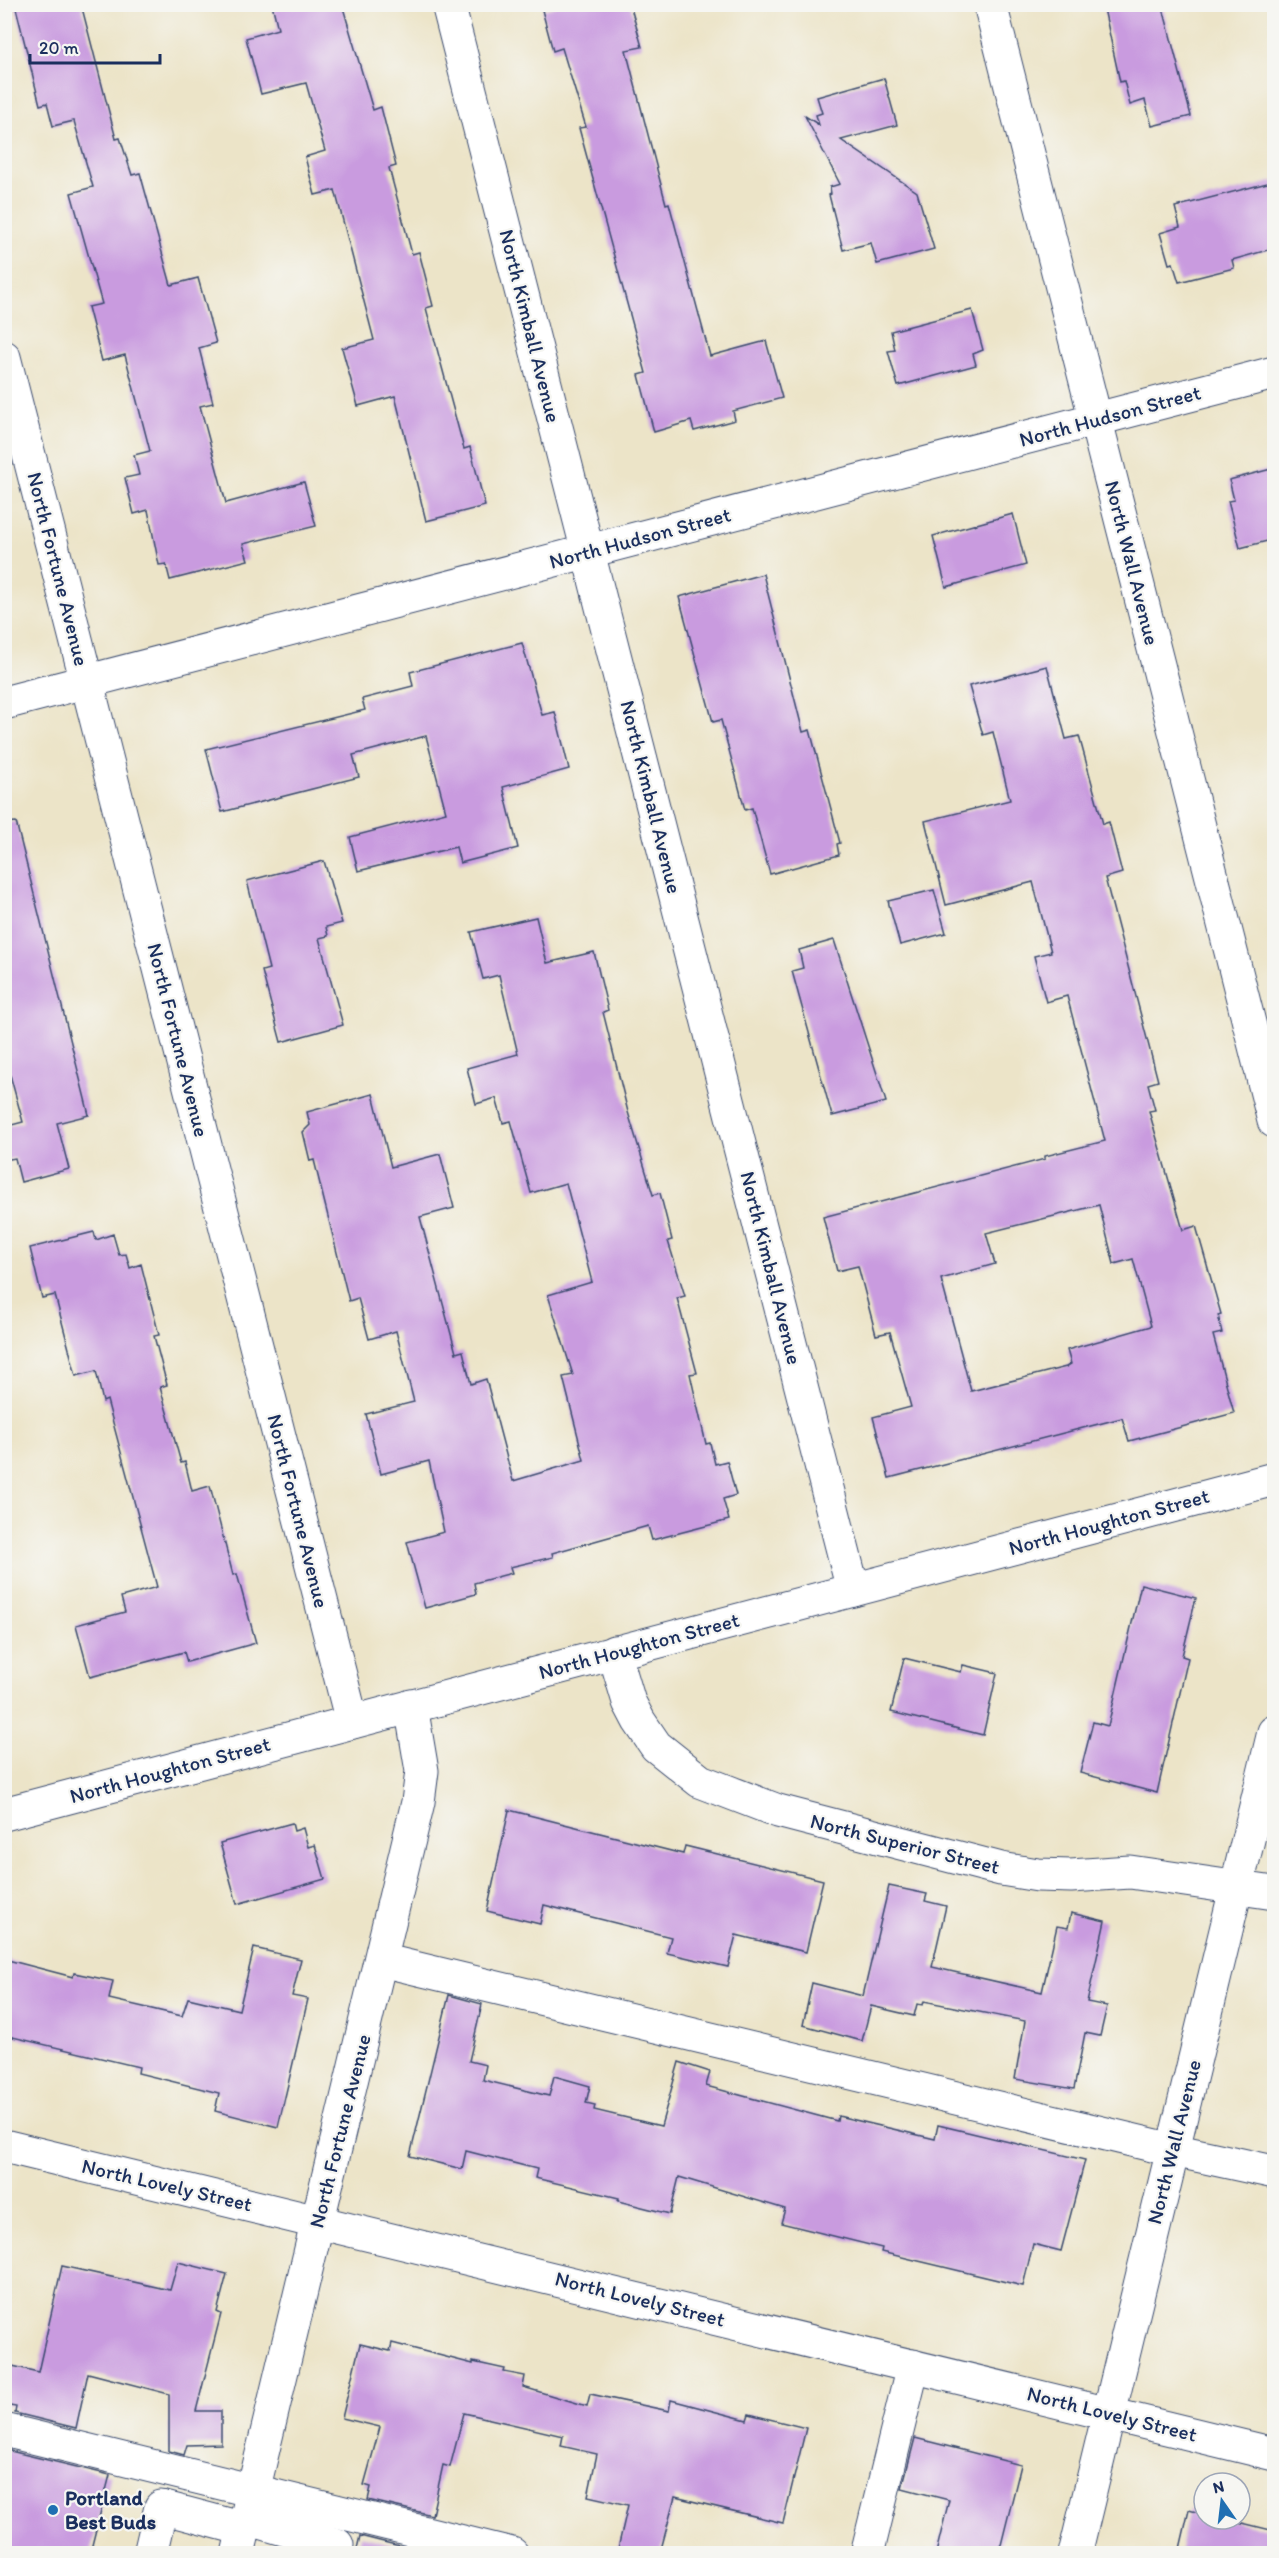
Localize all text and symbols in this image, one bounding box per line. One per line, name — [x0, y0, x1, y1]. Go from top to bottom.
scale bar — [30, 27, 160, 65]
text: 20 m — [39, 37, 79, 59]
street label: North Kimball Avenue — [494, 227, 567, 425]
street label: North Hudson Street — [1016, 379, 1203, 452]
street label: North Fortune Avenue — [22, 469, 95, 668]
street label: North Wall Avenue — [1100, 478, 1165, 648]
street label: North Hudson Street — [546, 501, 733, 574]
street label: North Kimball Avenue — [615, 698, 688, 896]
street label: North Fortune Avenue — [142, 940, 215, 1139]
street label: North Kimball Avenue — [735, 1169, 808, 1367]
street label: North Fortune Avenue — [262, 1411, 335, 1610]
street label: North Houghton Street — [1006, 1483, 1212, 1560]
street label: North Houghton Street — [536, 1607, 742, 1684]
street label: North Houghton Street — [67, 1731, 273, 1808]
street label: North Superior Street — [808, 1808, 1002, 1879]
street label: North Fortune Avenue — [303, 2031, 376, 2230]
street label: North Wall Avenue — [1141, 2057, 1206, 2227]
street label: North Lovely Street — [79, 2153, 255, 2216]
street label: North Lovely Street — [553, 2265, 728, 2332]
street label: North Lovely Street — [1025, 2380, 1200, 2447]
north arrow — [1192, 2471, 1252, 2531]
text: N — [1211, 2476, 1226, 2497]
place label: Portland Best Buds — [65, 2485, 156, 2534]
marker: Portland Best Buds — [46, 2503, 60, 2517]

